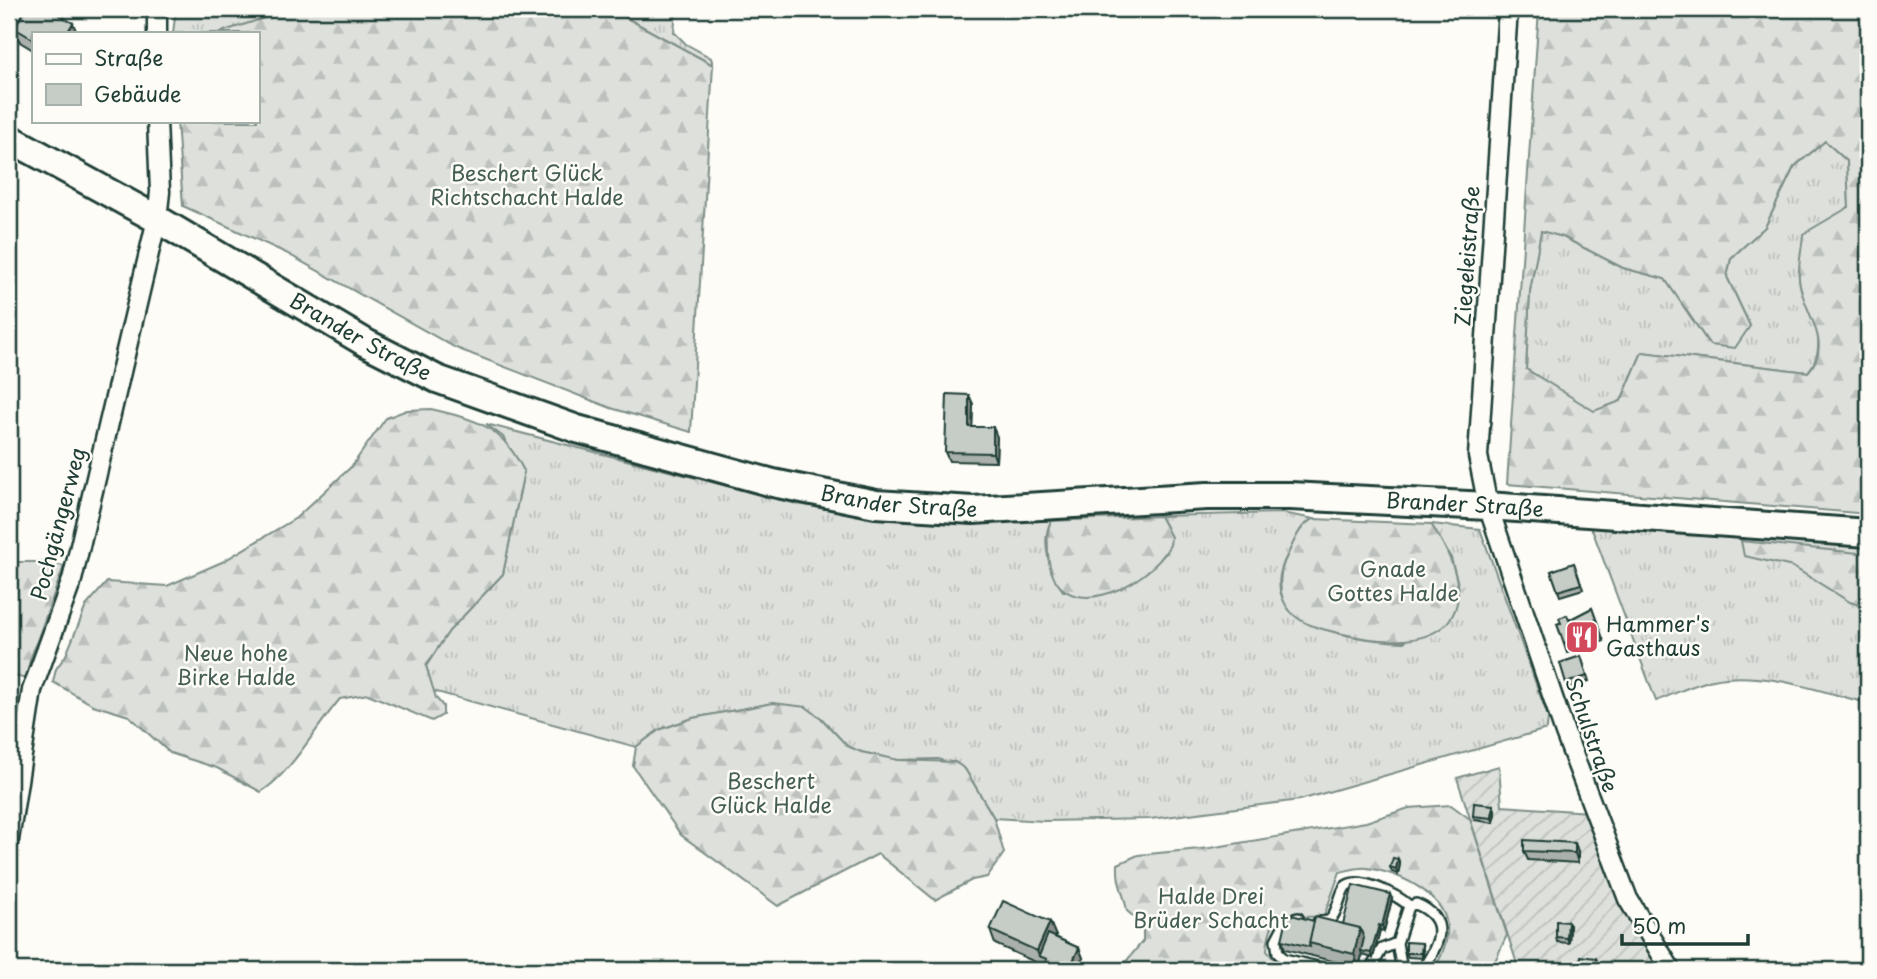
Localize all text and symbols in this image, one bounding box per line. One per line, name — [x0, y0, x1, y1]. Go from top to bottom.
legend — [32, 32, 259, 122]
text: Straße — [94, 41, 163, 73]
text: Gebäude — [94, 77, 181, 109]
park label: Beschert Glück Richtschacht Halde — [430, 156, 624, 212]
street label: Ziegeleistraße — [1445, 185, 1487, 327]
street label: Brander Straße — [284, 283, 438, 388]
street label: Pochgängerweg — [21, 444, 93, 603]
street label: Brander Straße — [818, 475, 979, 524]
street label: Brander Straße — [1385, 483, 1545, 524]
park label: Gnade Gottes Halde — [1327, 552, 1459, 608]
place label: Hammer's Gasthaus — [1606, 607, 1710, 663]
restaurant icon: Hammer's Gasthaus — [1563, 618, 1601, 656]
park label: Neue hohe Birke Halde — [176, 636, 296, 692]
street label: Schulstraße — [1558, 672, 1628, 796]
park label: Beschert Glück Halde — [710, 764, 832, 820]
park label: Halde Drei Brüder Schacht — [1133, 879, 1289, 935]
scale bar — [1622, 902, 1748, 946]
text: 50 m — [1632, 909, 1686, 941]

